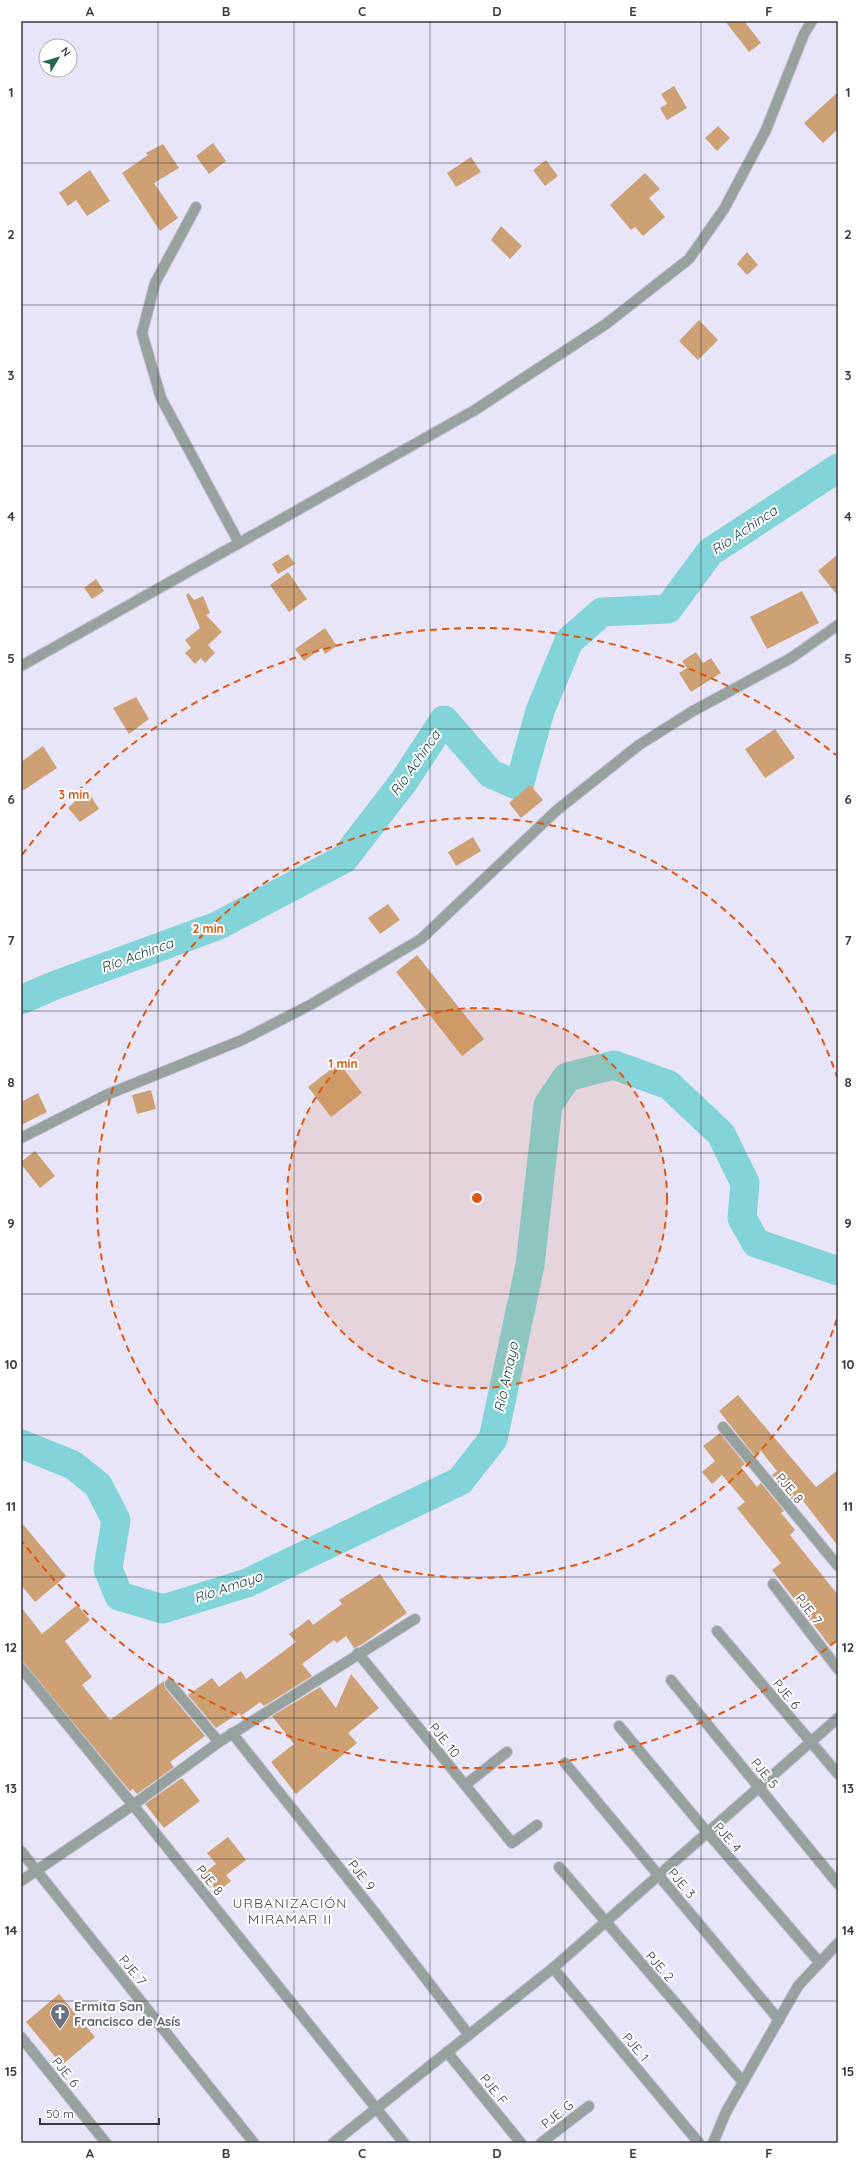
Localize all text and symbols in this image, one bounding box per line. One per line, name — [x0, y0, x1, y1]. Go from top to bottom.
text: A — [86, 3, 95, 19]
text: B — [222, 3, 230, 19]
text: C — [358, 3, 366, 19]
text: D — [492, 3, 502, 19]
text: E — [629, 3, 637, 19]
text: F — [765, 3, 773, 19]
north arrow — [38, 38, 78, 78]
text: N — [58, 44, 74, 59]
text: 1 — [8, 84, 14, 100]
text: 1 — [845, 84, 851, 100]
text: 2 — [7, 226, 15, 242]
text: 2 — [844, 226, 852, 242]
text: 3 — [8, 367, 15, 383]
text: 3 — [845, 367, 852, 383]
water label: Río Achinca — [708, 501, 782, 559]
text: 4 — [7, 508, 15, 524]
text: 4 — [844, 508, 852, 524]
text: 5 — [7, 650, 15, 666]
text: 5 — [844, 650, 852, 666]
water label: Río Achinca — [386, 726, 445, 799]
text: 3 min — [59, 787, 89, 802]
text: 6 — [7, 791, 15, 807]
text: 6 — [844, 791, 852, 807]
text: 2 min — [192, 921, 224, 936]
text: 7 — [7, 932, 15, 948]
text: 7 — [844, 932, 852, 948]
water label: Río Achinca — [98, 933, 177, 976]
text: 1 min — [328, 1056, 358, 1071]
text: 8 — [7, 1074, 15, 1090]
text: 8 — [844, 1074, 852, 1090]
centre of rings — [470, 1191, 484, 1205]
text: 9 — [7, 1215, 15, 1231]
text: 9 — [844, 1215, 852, 1231]
water label: Río Amayo — [490, 1340, 522, 1414]
text: 10 — [4, 1356, 18, 1372]
text: 10 — [841, 1356, 855, 1372]
street label: PJE. 8 — [773, 1470, 807, 1506]
text: 11 — [6, 1498, 16, 1514]
text: 11 — [843, 1498, 853, 1514]
water label: Río Amayo — [191, 1567, 265, 1607]
street label: PJE. 7 — [792, 1591, 826, 1628]
text: 12 — [5, 1639, 17, 1655]
text: 12 — [842, 1639, 854, 1655]
street label: PJE. 6 — [770, 1676, 804, 1712]
street label: PJE. 10 — [426, 1719, 464, 1761]
street label: PJE. 5 — [748, 1755, 782, 1791]
text: 13 — [5, 1780, 17, 1796]
text: 13 — [842, 1780, 854, 1796]
street label: PJE. 4 — [711, 1819, 745, 1855]
street label: PJE. 9 — [345, 1856, 379, 1894]
street label: PJE. 8 — [193, 1862, 227, 1898]
street label: PJE. 3 — [665, 1865, 699, 1901]
district label: URBANIZACIÓN MIRAMAR II — [233, 1894, 347, 1928]
text: 14 — [5, 1922, 18, 1938]
text: 14 — [842, 1922, 855, 1938]
street label: PJE. 2 — [643, 1948, 677, 1984]
street label: PJE. 7 — [116, 1952, 150, 1989]
place label: Ermita San Francisco de Asís — [74, 1998, 181, 2029]
church icon: Ermita San Francisco de Asís — [49, 2002, 71, 2030]
street label: PJE. 1 — [619, 2029, 653, 2065]
street label: PJE. 6 — [49, 2054, 83, 2090]
text: 15 — [5, 2063, 17, 2079]
text: 15 — [842, 2063, 854, 2079]
street label: PJE. F — [477, 2070, 511, 2108]
street label: PJE. G — [538, 2096, 576, 2132]
scale bar — [40, 2100, 159, 2126]
text: 50 m — [46, 2106, 74, 2121]
text: A — [86, 2145, 95, 2161]
text: B — [222, 2145, 230, 2161]
text: C — [358, 2145, 366, 2161]
text: D — [492, 2145, 502, 2161]
text: E — [629, 2145, 637, 2161]
text: F — [765, 2145, 773, 2161]

